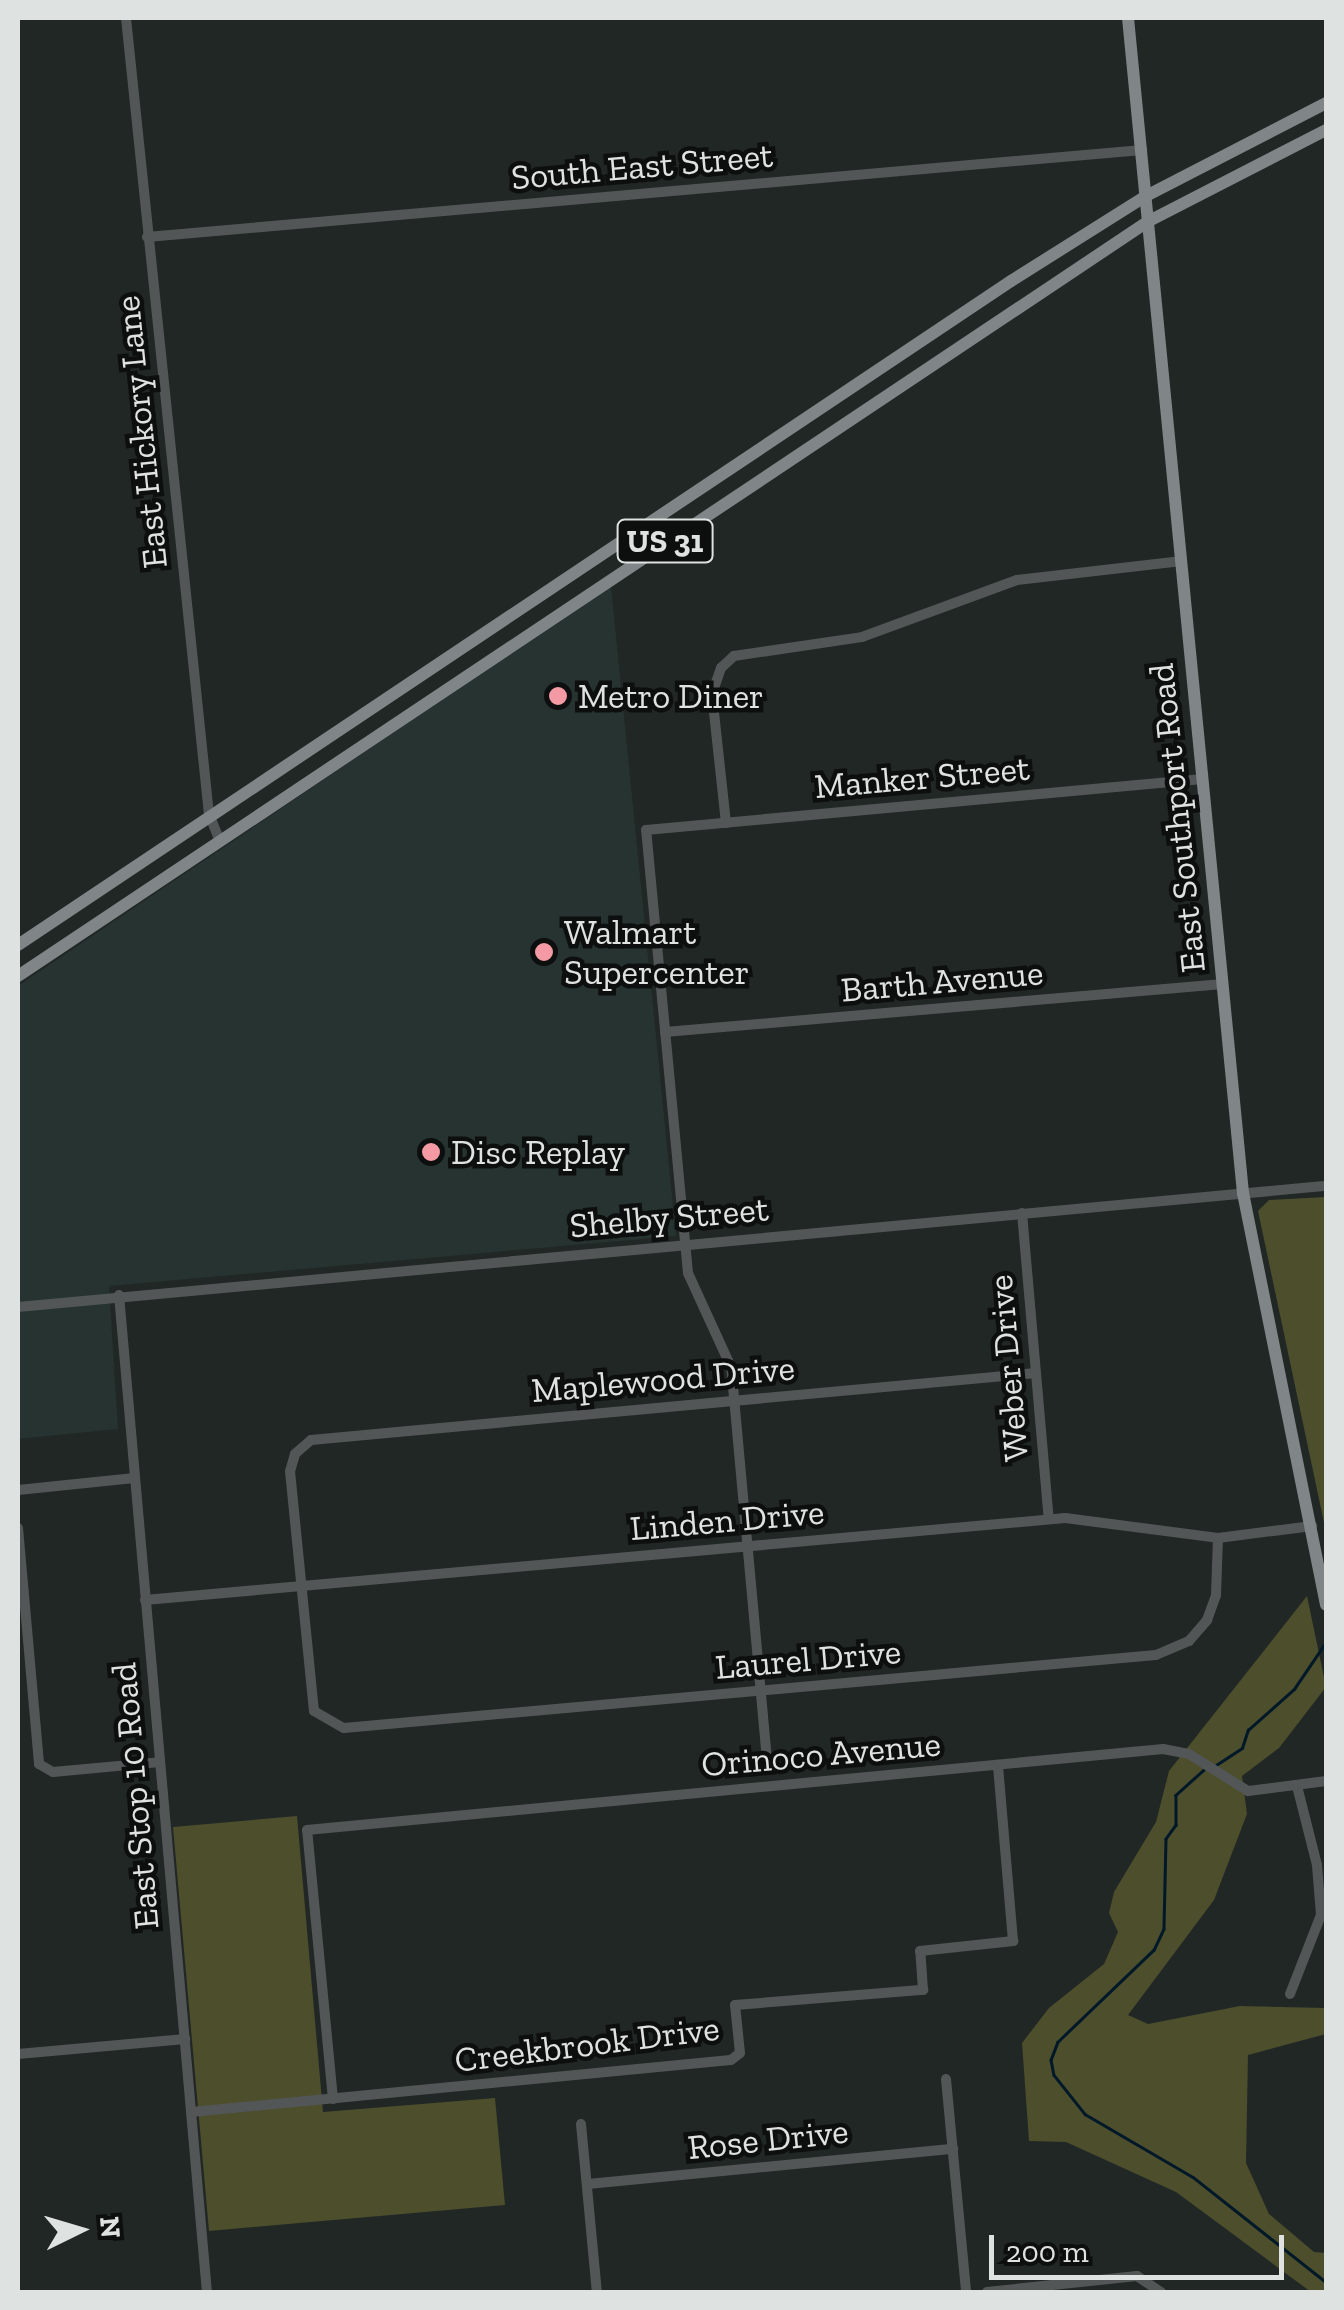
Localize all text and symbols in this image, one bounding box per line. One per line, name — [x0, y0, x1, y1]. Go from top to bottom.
street label: South East Street — [509, 134, 775, 198]
street label: East Hickory Lane — [106, 293, 176, 571]
road number: US 31 — [615, 514, 715, 568]
street label: East Southport Road — [1140, 661, 1214, 975]
place label: Metro Diner — [578, 675, 764, 717]
marker: Metro Diner — [547, 685, 569, 707]
street label: Manker Street — [812, 747, 1032, 807]
place label: Walmart Supercenter — [564, 911, 749, 993]
marker: Walmart Supercenter — [533, 941, 555, 963]
street label: Barth Avenue — [838, 951, 1046, 1011]
place label: Disc Replay — [451, 1131, 625, 1173]
marker: Disc Replay — [420, 1141, 442, 1163]
street label: Shelby Street — [567, 1187, 771, 1247]
street label: Weber Drive — [979, 1273, 1037, 1463]
street label: Maplewood Drive — [530, 1347, 796, 1411]
street label: Linden Drive — [628, 1491, 826, 1549]
street label: Laurel Drive — [713, 1630, 903, 1688]
street label: East Stop 10 Road — [102, 1661, 168, 1931]
street label: Orinoco Avenue — [699, 1723, 943, 1785]
street label: Creekbrook Drive — [452, 2007, 722, 2081]
street label: Rose Drive — [686, 2110, 850, 2168]
north arrow — [30, 2180, 130, 2280]
text: N — [93, 2215, 128, 2239]
scale bar — [994, 2215, 1289, 2277]
text: 200 m — [1006, 2234, 1089, 2270]

